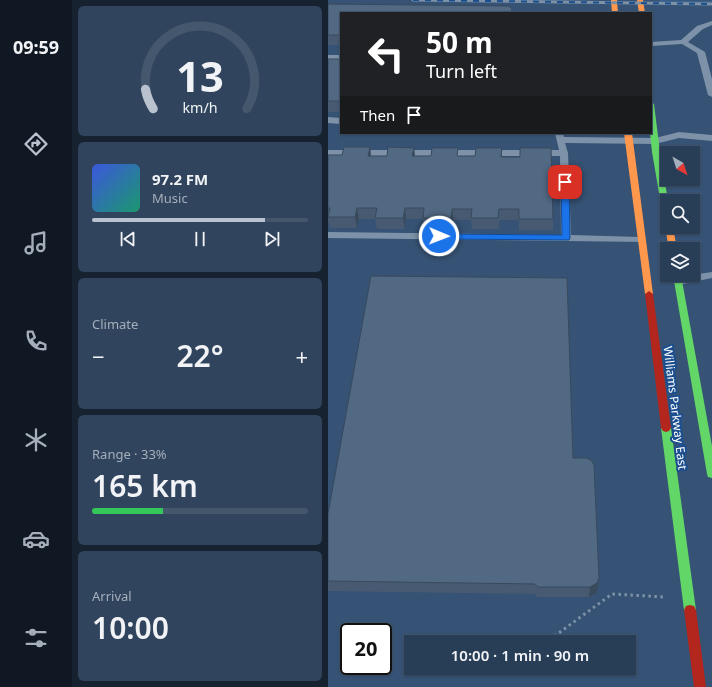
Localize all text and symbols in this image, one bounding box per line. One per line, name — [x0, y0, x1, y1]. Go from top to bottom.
text: 50 m — [426, 23, 493, 61]
icon: left — [360, 28, 412, 80]
text: 09:59 — [13, 35, 59, 59]
text: 13 — [176, 48, 224, 104]
text: Turn left — [426, 59, 497, 83]
text: km/h — [182, 98, 218, 117]
icon: arrive — [403, 104, 425, 126]
text: Then — [360, 105, 395, 125]
icon: directions — [22, 130, 50, 158]
north arrow — [660, 146, 700, 186]
map controls — [660, 146, 700, 282]
pin — [548, 165, 582, 199]
text: 97.2 FM — [152, 169, 208, 189]
icon: arrive — [554, 171, 576, 193]
text: Music — [152, 189, 188, 207]
button: search — [660, 194, 700, 234]
position arrow — [418, 215, 460, 257]
icon: previous — [117, 228, 139, 250]
icon: pause — [189, 228, 211, 250]
icon: next — [261, 228, 283, 250]
icon: music — [22, 229, 50, 257]
button: layers — [660, 242, 700, 282]
text: Climate — [92, 315, 138, 333]
icon: phone — [22, 327, 50, 355]
text: 22° — [176, 335, 224, 376]
text: − — [92, 341, 105, 371]
text: + — [295, 341, 308, 371]
street label: Williams Parkway East — [659, 345, 692, 471]
icon: climate — [22, 426, 50, 454]
text: Range · 33% — [92, 445, 167, 463]
text: 165 km — [92, 465, 198, 506]
icon: car — [22, 525, 50, 553]
text: Arrival — [92, 587, 132, 605]
text: 10:00 — [92, 607, 169, 648]
speed limit sign: 20 — [340, 623, 392, 675]
icon: filters — [22, 624, 50, 652]
text: 10:00 · 1 min · 90 m — [451, 645, 589, 665]

